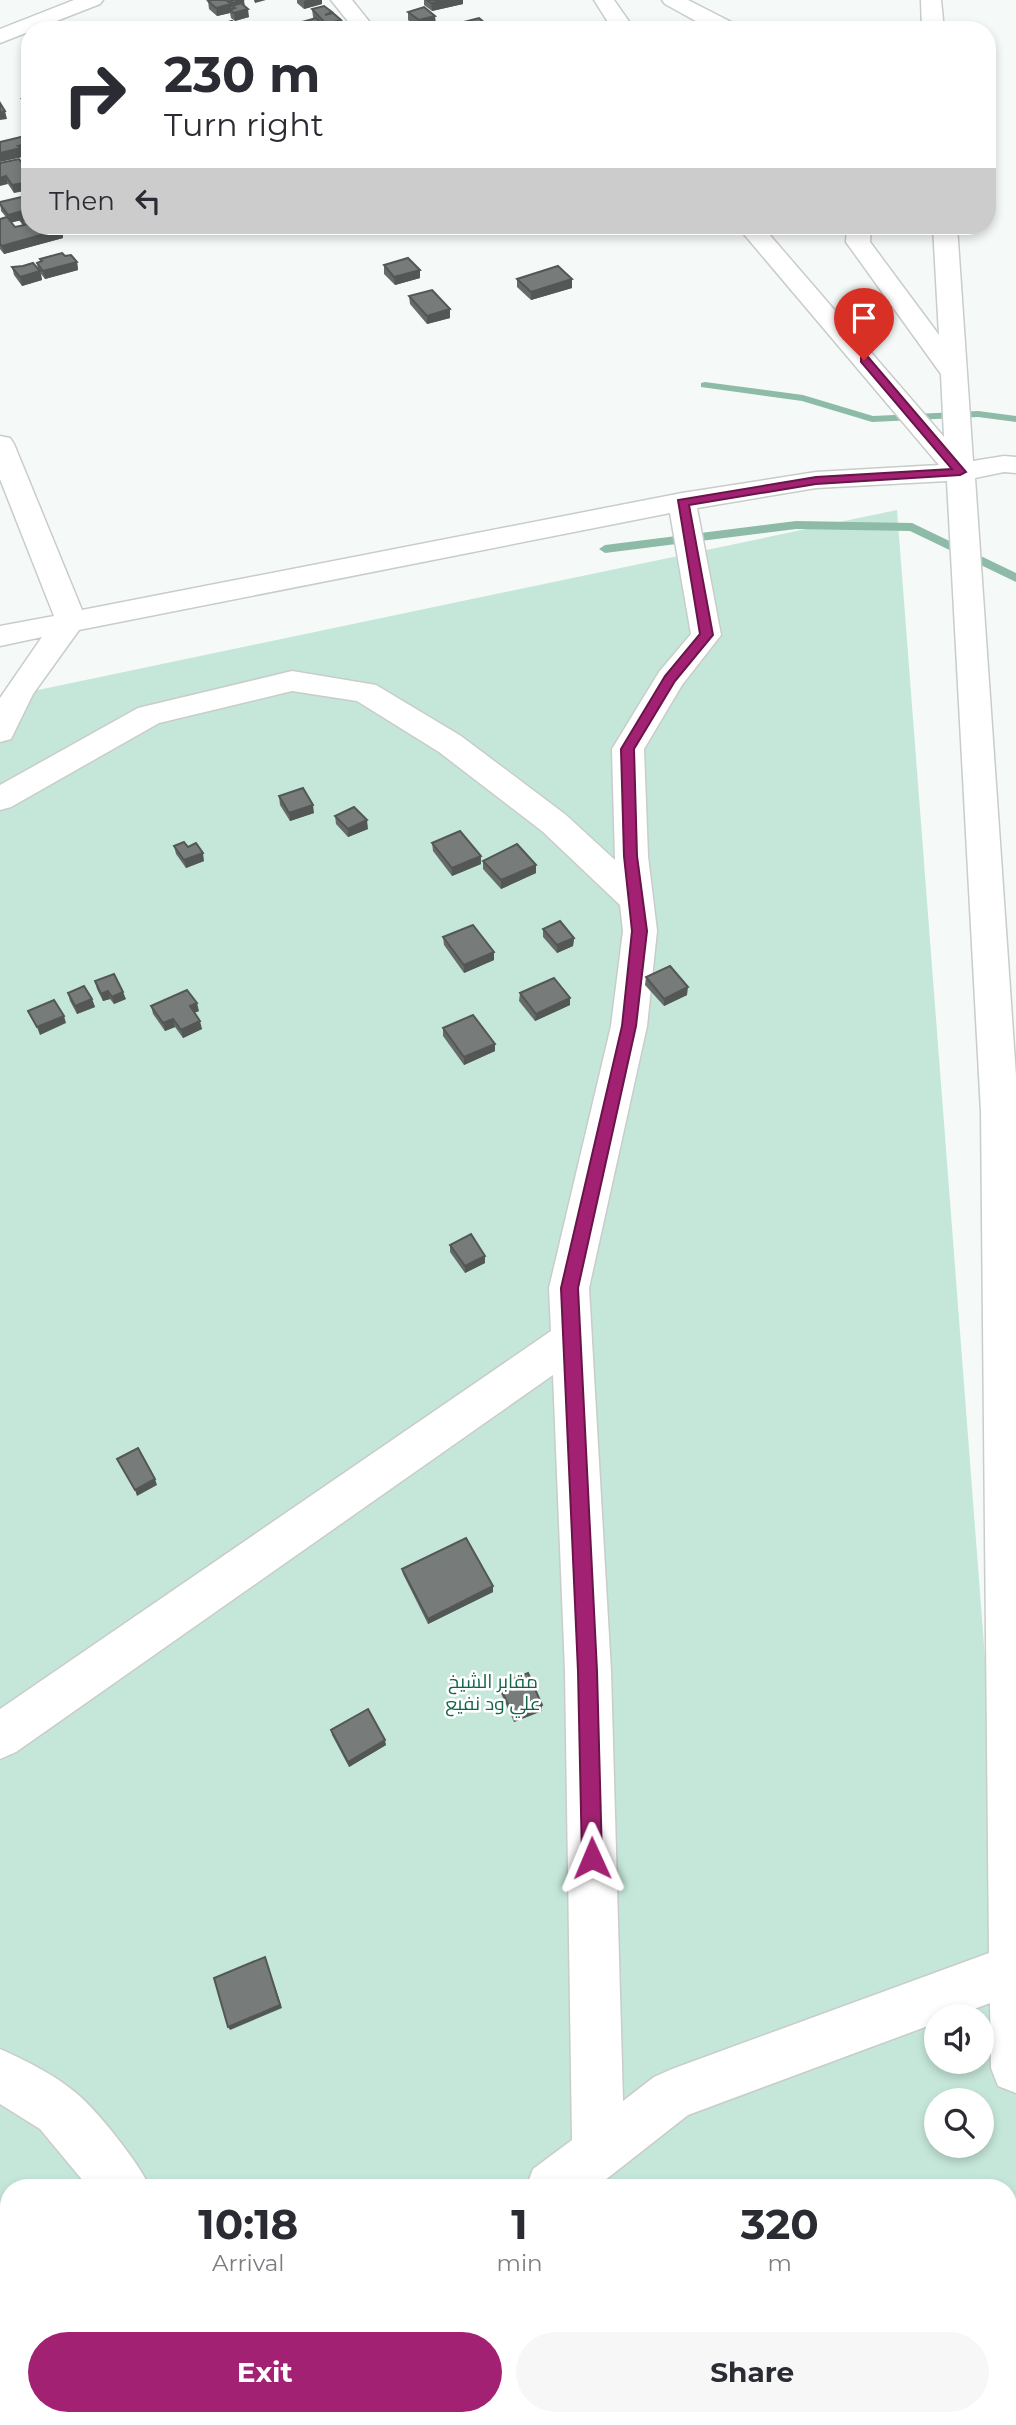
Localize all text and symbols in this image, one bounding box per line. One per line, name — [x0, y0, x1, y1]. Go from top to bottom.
text: 230 m — [164, 45, 320, 104]
icon: right — [49, 49, 140, 140]
text: Turn right — [164, 105, 324, 144]
icon: left — [129, 182, 167, 220]
text: Then — [49, 185, 115, 217]
pin — [834, 288, 894, 360]
icon: arrive — [845, 299, 883, 337]
park label: مقابر الشيخ علي ود نفيع — [445, 1670, 541, 1718]
position arrow — [555, 1821, 629, 1895]
map controls — [924, 2004, 994, 2158]
button: sound — [924, 2004, 994, 2074]
button: search — [924, 2088, 994, 2158]
text: 10:18 — [198, 2198, 298, 2250]
text: 1 — [511, 2198, 528, 2250]
text: 320 — [741, 2198, 819, 2250]
text: Arrival — [212, 2249, 285, 2277]
text: min — [497, 2249, 543, 2277]
text: m — [768, 2249, 792, 2277]
button: Exit — [28, 2332, 502, 2412]
button: Share — [516, 2332, 989, 2412]

